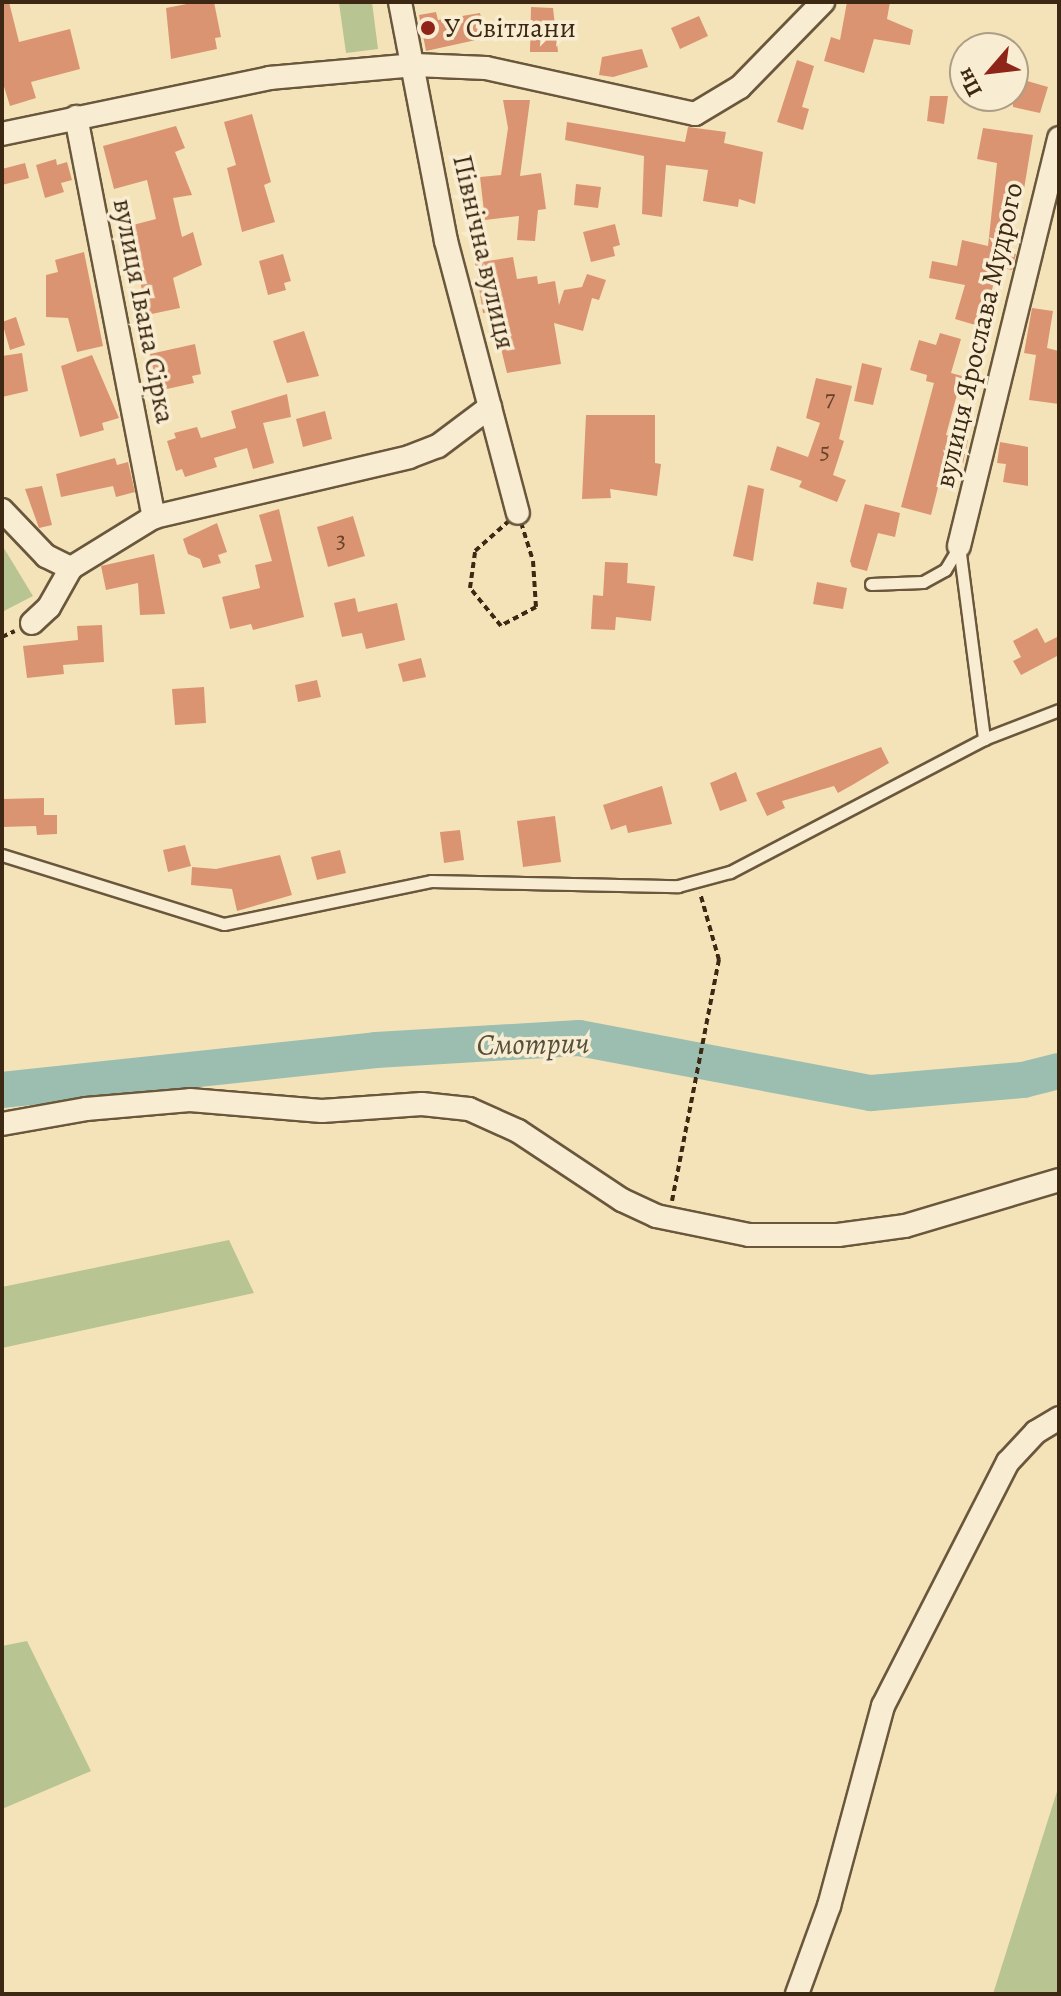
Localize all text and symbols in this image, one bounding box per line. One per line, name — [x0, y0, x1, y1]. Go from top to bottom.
place label: У Світлани — [444, 11, 576, 45]
marker: У Світлани — [419, 19, 437, 37]
north arrow — [949, 32, 1029, 112]
text: Пн — [950, 63, 990, 102]
street label: Північна вулиця — [445, 151, 523, 353]
street label: вулиця Ярослава Мудрого — [928, 179, 1030, 491]
street label: вулиця Івана Сірка — [106, 196, 182, 426]
house number: 7 — [825, 385, 835, 413]
house number: 5 — [820, 438, 830, 466]
house number: 3 — [336, 527, 346, 555]
water label: Смотрич — [476, 1025, 590, 1063]

